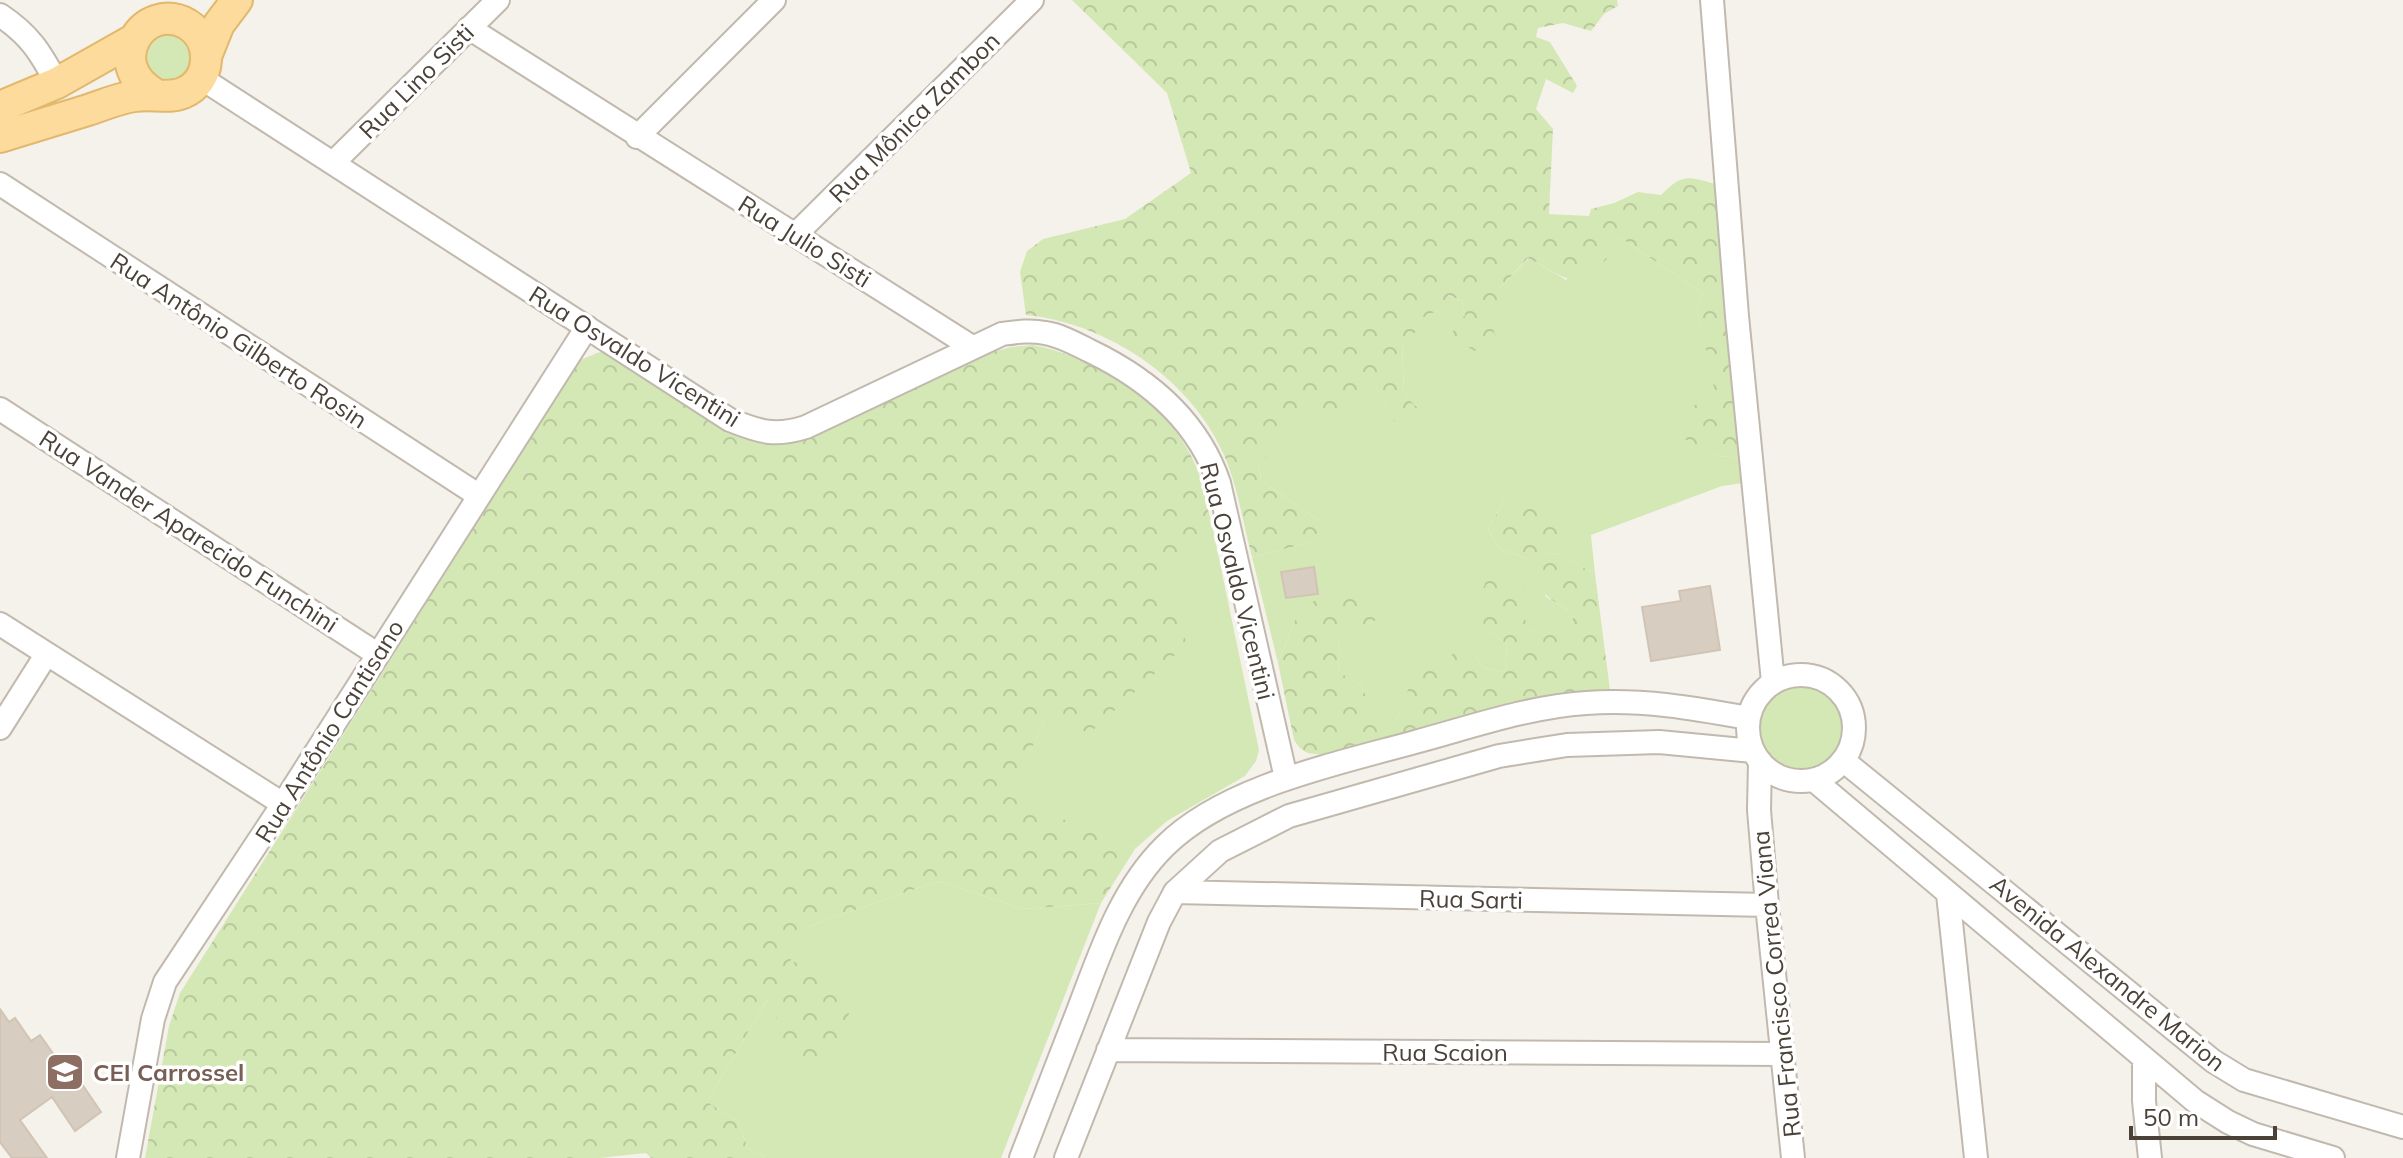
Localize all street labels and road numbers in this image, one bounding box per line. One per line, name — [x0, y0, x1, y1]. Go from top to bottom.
street label: Rua Lino Sisti — [352, 17, 480, 145]
street label: Rua Mônica Zambon — [822, 25, 1006, 209]
street label: Rua Julio Sisti — [733, 188, 877, 294]
street label: Rua Antônio Gilberto Rosin — [105, 246, 373, 434]
street label: Rua Osvaldo Vicentini — [524, 279, 746, 433]
street label: Rua Vander Aparecido Funchini — [34, 423, 344, 639]
street label: Rua Osvaldo Vicentini — [1194, 459, 1282, 703]
street label: Rua Antônio Cantisano — [248, 614, 410, 848]
street label: Rua Francisco Correa Viana — [1745, 829, 1807, 1139]
street label: Avenida Alexandre Marion — [1984, 869, 2232, 1077]
street label: Rua Sarti — [1419, 883, 1523, 915]
street label: Rua Scaion — [1382, 1037, 1508, 1067]

